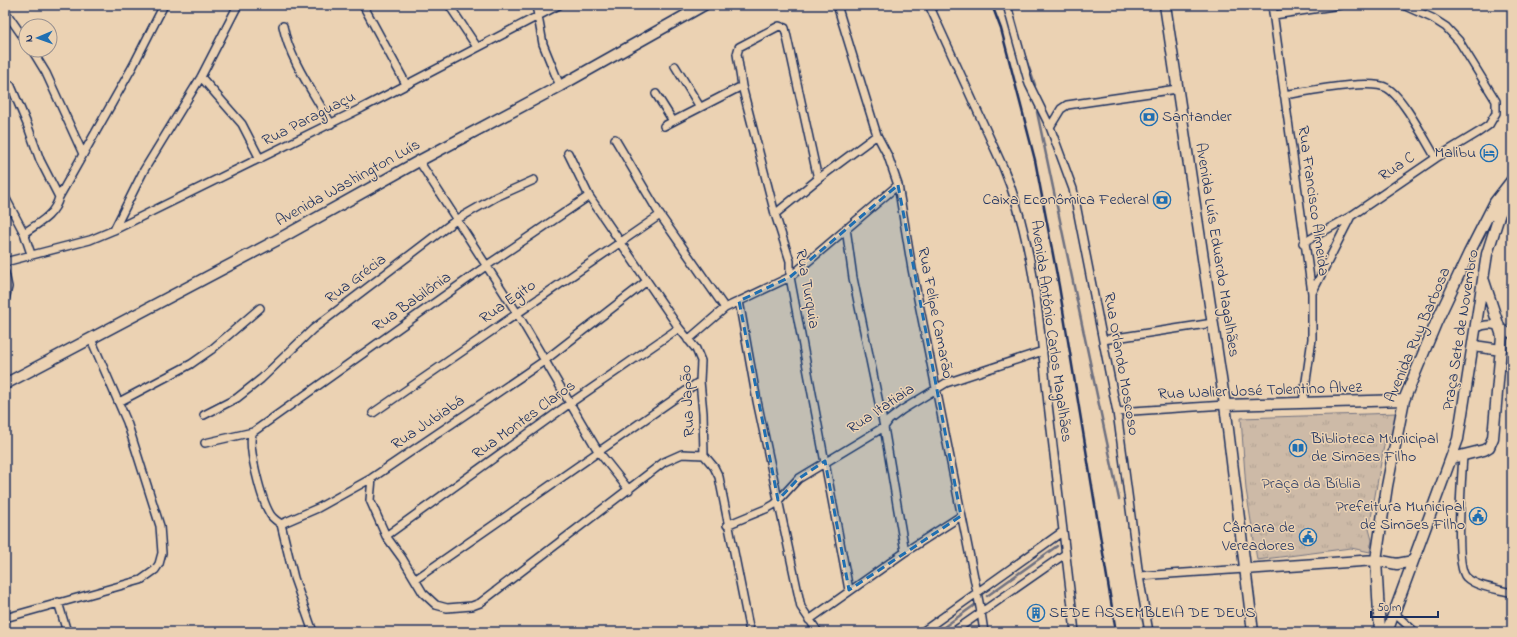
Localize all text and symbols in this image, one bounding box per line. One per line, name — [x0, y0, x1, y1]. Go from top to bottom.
north arrow — [18, 18, 58, 58]
text: N — [21, 34, 37, 42]
street label: Rua Paraguaçu — [258, 85, 360, 153]
place label: Santander — [1162, 105, 1232, 129]
bank icon: Santander — [1139, 107, 1159, 127]
street label: Rua Francisco Almeida — [1291, 124, 1335, 278]
street label: Avenida Washington Luís — [271, 133, 425, 233]
street label: Avenida Luís Eduardo Magalhães — [1188, 141, 1246, 359]
place label: Malibu — [1435, 141, 1476, 165]
hotel icon: Malibu — [1479, 143, 1499, 163]
street label: Rua C — [1374, 146, 1420, 188]
place label: Caixa Econômica Federal — [983, 188, 1149, 212]
bank icon: Caixa Econômica Federal — [1152, 190, 1172, 210]
street label: Avenida Antônio Carlos Magalhães — [1024, 218, 1078, 444]
street label: Rua Felipe Camarão — [910, 245, 960, 381]
street label: Rua Turquia — [788, 247, 826, 331]
street label: Rua Grécia — [320, 248, 392, 310]
street label: Praça Sete de Novembro — [1436, 248, 1486, 412]
street label: Avenida Ruy Barbosa — [1379, 264, 1457, 406]
street label: Rua Babilônia — [368, 266, 456, 338]
street label: Rua Egito — [475, 274, 541, 330]
street label: Rua Orlando Moscoso — [1097, 291, 1145, 437]
street label: Rua Japão — [674, 364, 702, 438]
street label: Rua Montes Claros — [467, 374, 581, 466]
street label: Rua Walier José Tolentino Alvez — [1157, 375, 1363, 407]
street label: Rua Itatiaia — [842, 378, 920, 440]
street label: Rua Jubiabá — [386, 390, 470, 456]
place label: Biblioteca Municipal de Simões Filho — [1310, 427, 1439, 469]
library icon: Biblioteca Municipal de Simões Filho — [1288, 438, 1308, 458]
park label: Praça da Bíblia — [1261, 472, 1361, 496]
place label: Prefeitura Municipal de Simões Filho — [1335, 495, 1465, 537]
public building icon: Prefeitura Municipal de Simões Filho — [1468, 506, 1488, 526]
place label: Câmara de Vereadores — [1221, 516, 1296, 558]
public building icon: Câmara de Vereadores — [1298, 527, 1318, 547]
scale bar — [1371, 593, 1438, 619]
text: 50 m — [1377, 599, 1401, 617]
place label: SEDE ASSEMBLEIA DE DEUS — [1049, 601, 1255, 625]
building icon: SEDE ASSEMBLEIA DE DEUS — [1026, 603, 1046, 623]

